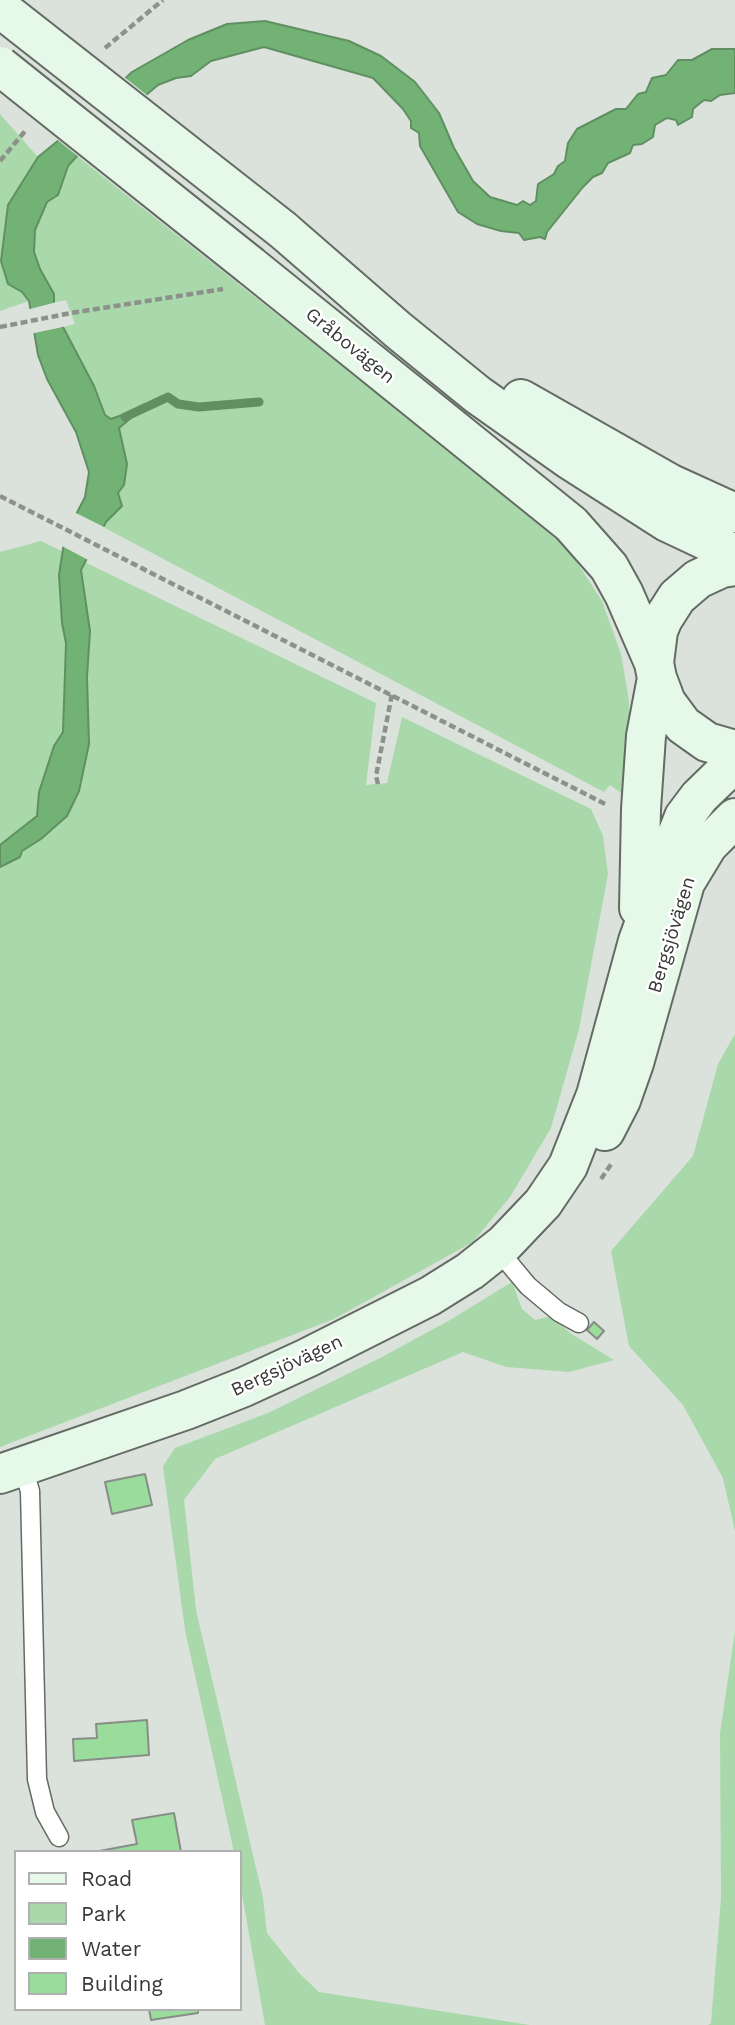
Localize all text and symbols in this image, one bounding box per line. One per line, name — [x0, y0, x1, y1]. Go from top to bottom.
street label: Gråbovägen — [301, 303, 399, 389]
street label: Bergsjövägen — [643, 874, 701, 996]
street label: Bergsjövägen — [228, 1330, 346, 1402]
legend — [14, 1850, 242, 2011]
text: Road — [81, 1866, 132, 1891]
text: Park — [81, 1901, 126, 1926]
text: Water — [81, 1936, 141, 1961]
text: Building — [81, 1971, 163, 1996]

